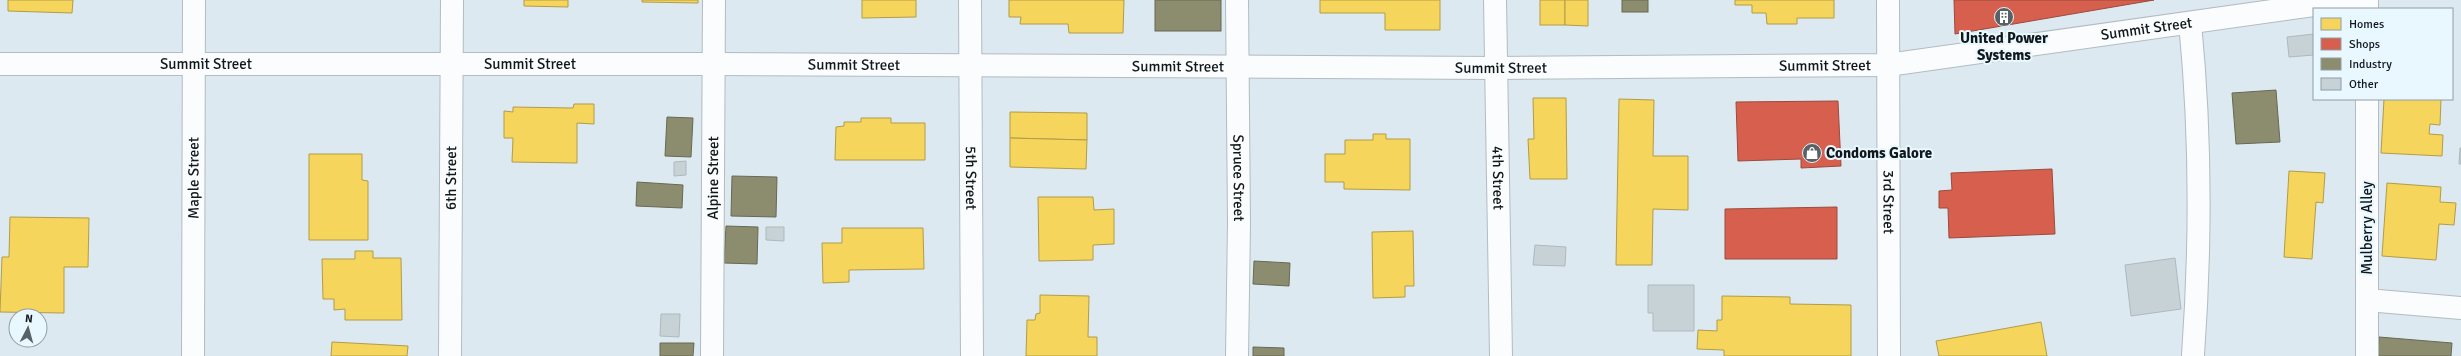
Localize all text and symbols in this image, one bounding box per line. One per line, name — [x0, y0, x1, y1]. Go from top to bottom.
building icon: United Power Systems — [1993, 6, 2015, 28]
legend — [2313, 8, 2453, 100]
street label: Summit Street — [2100, 13, 2193, 44]
text: Homes — [2349, 17, 2384, 32]
place label: United Power Systems — [1960, 29, 2048, 64]
text: Shops — [2349, 37, 2380, 52]
street label: Summit Street — [160, 55, 252, 73]
street label: Summit Street — [484, 55, 576, 73]
street label: Summit Street — [808, 55, 900, 74]
street label: Summit Street — [1779, 56, 1871, 75]
street label: Summit Street — [1132, 57, 1224, 76]
text: Industry — [2349, 57, 2392, 72]
street label: Summit Street — [1455, 59, 1547, 77]
text: Other — [2349, 77, 2379, 92]
street label: Spruce Street — [1229, 134, 1248, 222]
street label: Alpine Street — [704, 136, 722, 220]
street label: Maple Street — [184, 137, 203, 219]
shop icon: Condoms Galore — [1801, 142, 1823, 164]
place label: Condoms Galore — [1826, 144, 1932, 162]
street label: 6th Street — [442, 146, 460, 210]
street label: 5th Street — [962, 146, 980, 210]
street label: 4th Street — [1488, 146, 1508, 210]
street label: 3rd Street — [1879, 170, 1898, 234]
street label: Mulberry Alley — [2358, 181, 2376, 275]
north arrow — [8, 308, 48, 348]
text: N — [25, 312, 33, 325]

